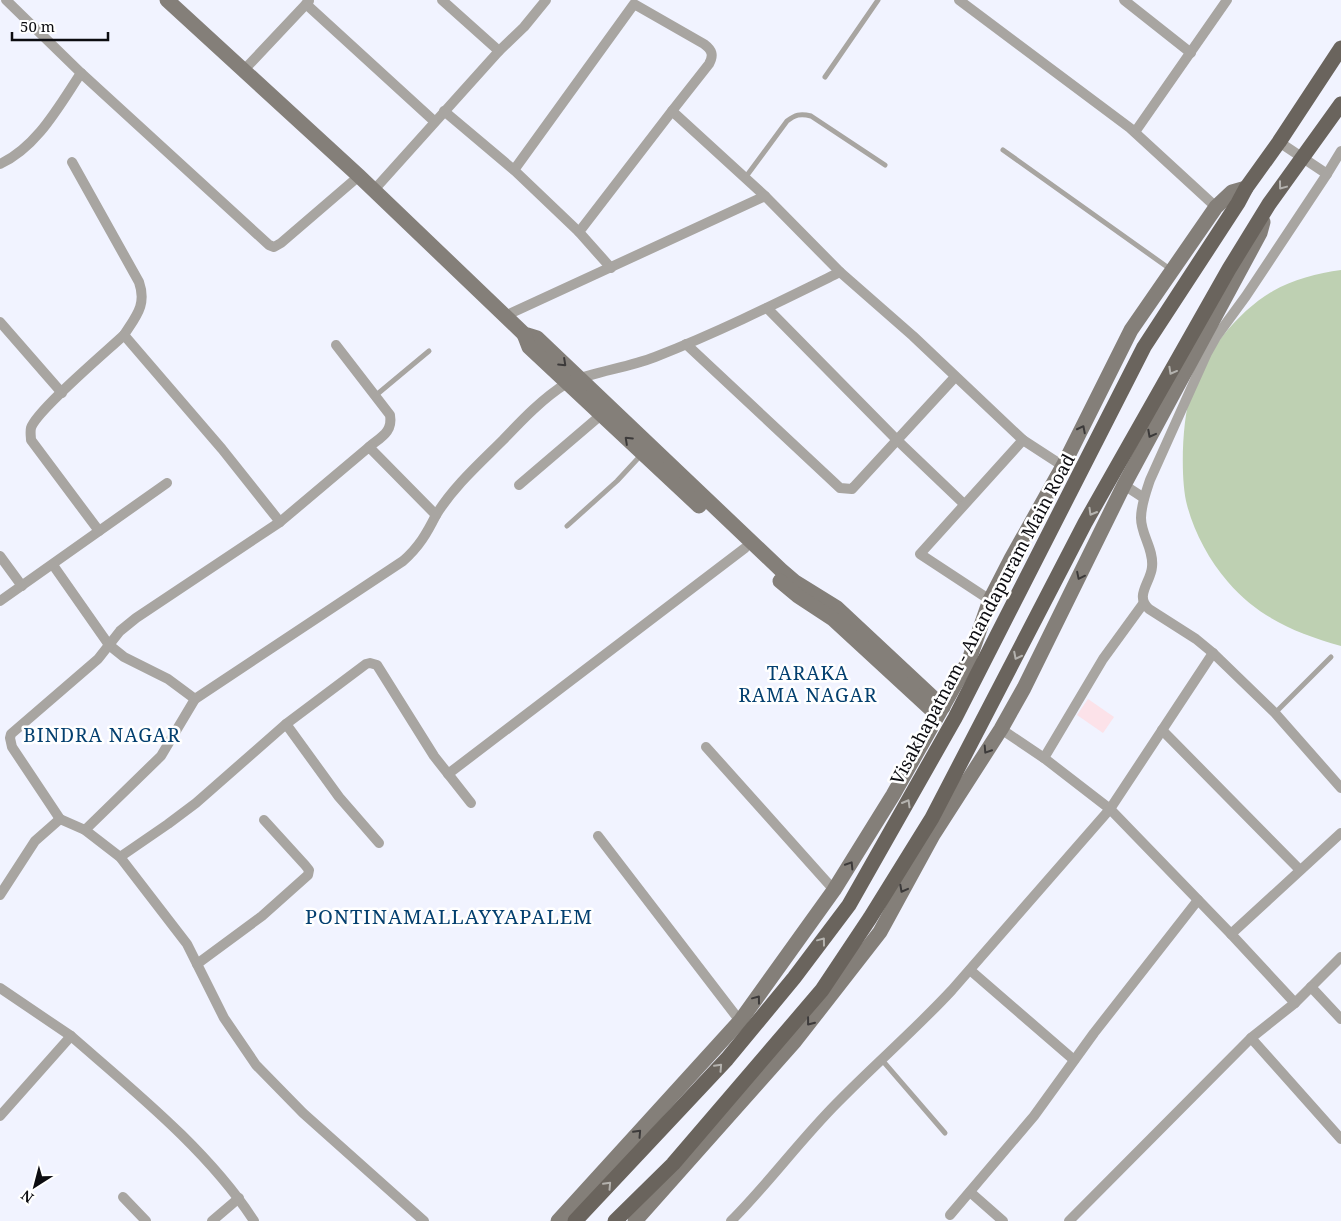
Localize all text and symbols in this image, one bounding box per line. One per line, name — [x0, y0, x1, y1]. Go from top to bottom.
scale bar — [12, 10, 109, 42]
text: 50 m — [20, 16, 55, 36]
one-way arrow — [1280, 180, 1288, 189]
one-way arrow — [557, 357, 566, 366]
one-way arrow — [1168, 365, 1178, 374]
one-way arrow — [1076, 426, 1086, 435]
one-way arrow — [1147, 429, 1157, 438]
one-way arrow — [624, 437, 633, 446]
street label: Visakhapatnam - Anandapuram Main Road — [884, 449, 1080, 789]
one-way arrow — [1088, 506, 1098, 515]
one-way arrow — [1076, 571, 1087, 580]
one-way arrow — [1013, 651, 1023, 660]
district label: TARAKA RAMA NAGAR — [739, 660, 877, 708]
district label: BINDRA NAGAR — [23, 722, 181, 748]
one-way arrow — [984, 745, 994, 754]
one-way arrow — [901, 799, 911, 808]
one-way arrow — [843, 862, 853, 871]
one-way arrow — [900, 884, 910, 893]
district label: PONTINAMALLAYYAPALEM — [305, 903, 593, 930]
one-way arrow — [816, 937, 825, 947]
one-way arrow — [751, 995, 760, 1005]
one-way arrow — [808, 1016, 816, 1025]
one-way arrow — [713, 1063, 722, 1072]
one-way arrow — [632, 1130, 641, 1139]
north arrow — [10, 1161, 60, 1211]
one-way arrow — [602, 1182, 611, 1191]
text: N — [17, 1186, 37, 1208]

